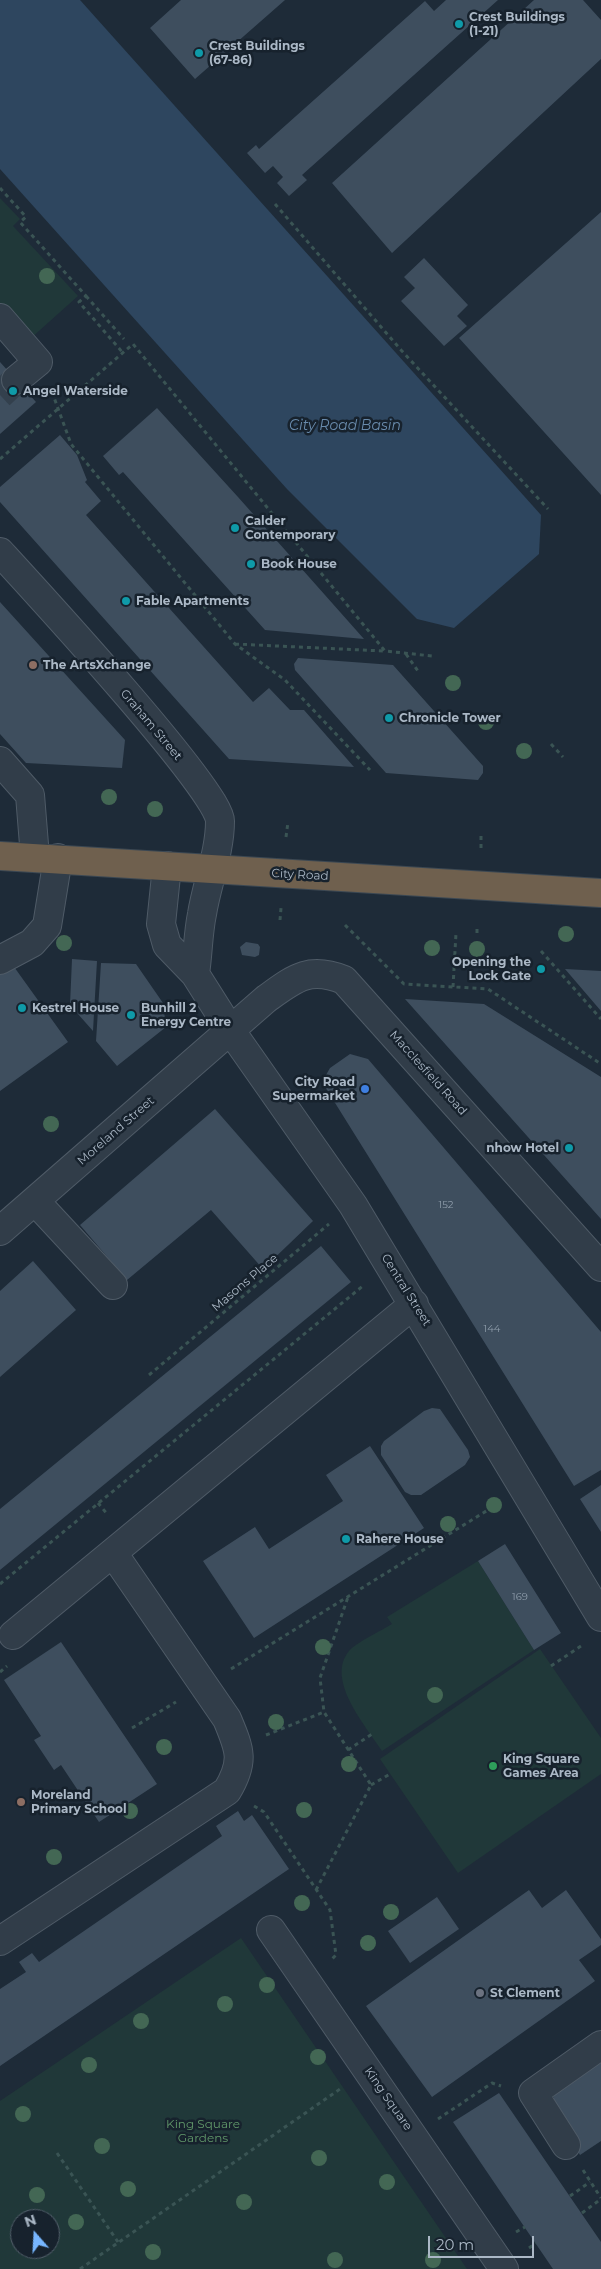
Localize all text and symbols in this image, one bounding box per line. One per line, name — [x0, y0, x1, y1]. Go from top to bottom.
place label: Crest Buildings (1-21) — [469, 10, 565, 38]
marker: Crest Buildings (1-21) — [453, 18, 465, 30]
place label: Crest Buildings (67-86) — [209, 39, 305, 67]
marker: Crest Buildings (67-86) — [193, 47, 205, 59]
place label: Angel Waterside — [23, 384, 128, 398]
marker: Angel Waterside — [7, 385, 19, 397]
water label: City Road Basin — [289, 418, 401, 434]
place label: Calder Contemporary — [245, 514, 335, 542]
marker: Calder Contemporary — [229, 522, 241, 534]
place label: Book House — [261, 557, 337, 571]
marker: Book House — [245, 558, 257, 570]
place label: Fable Apartments — [136, 594, 249, 608]
marker: Fable Apartments — [120, 595, 132, 607]
place label: The ArtsXchange — [43, 658, 151, 672]
marker: The ArtsXchange — [27, 659, 39, 671]
street label: Graham Street — [117, 687, 185, 763]
place label: Chronicle Tower — [399, 711, 501, 725]
marker: Chronicle Tower — [383, 712, 395, 724]
street label: City Road — [271, 866, 329, 884]
place label: Opening the Lock Gate — [452, 955, 531, 983]
marker: Opening the Lock Gate — [535, 963, 547, 975]
place label: Kestrel House — [32, 1001, 119, 1015]
place label: Bunhill 2 Energy Centre — [141, 1001, 231, 1029]
marker: Kestrel House — [16, 1002, 28, 1014]
marker: Bunhill 2 Energy Centre — [125, 1009, 137, 1021]
street label: Macclesfield Road — [386, 1028, 470, 1118]
place label: City Road Supermarket — [273, 1075, 355, 1103]
marker: City Road Supermarket — [359, 1083, 371, 1095]
street label: Moreland Street — [75, 1094, 157, 1168]
place label: nhow Hotel — [486, 1141, 559, 1155]
marker: nhow Hotel — [563, 1142, 575, 1154]
house number: 152 — [439, 1199, 453, 1211]
street label: Masons Place — [209, 1251, 281, 1315]
street label: Central Street — [378, 1251, 434, 1329]
house number: 144 — [484, 1323, 500, 1335]
place label: Rahere House — [356, 1532, 444, 1546]
marker: Rahere House — [340, 1533, 352, 1545]
house number: 169 — [512, 1591, 528, 1603]
place label: King Square Games Area — [503, 1752, 580, 1780]
marker: King Square Games Area — [487, 1760, 499, 1772]
place label: Moreland Primary School — [31, 1788, 127, 1816]
marker: Moreland Primary School — [15, 1796, 27, 1808]
place label: St Clement — [490, 1986, 560, 2000]
marker: St Clement — [474, 1987, 486, 1999]
street label: King Square — [361, 2065, 415, 2133]
park label: King Square Gardens — [166, 2117, 240, 2145]
north arrow — [10, 2209, 60, 2259]
text: N — [22, 2210, 39, 2231]
scale bar — [431, 2226, 537, 2258]
text: 20 m — [436, 2235, 474, 2254]

